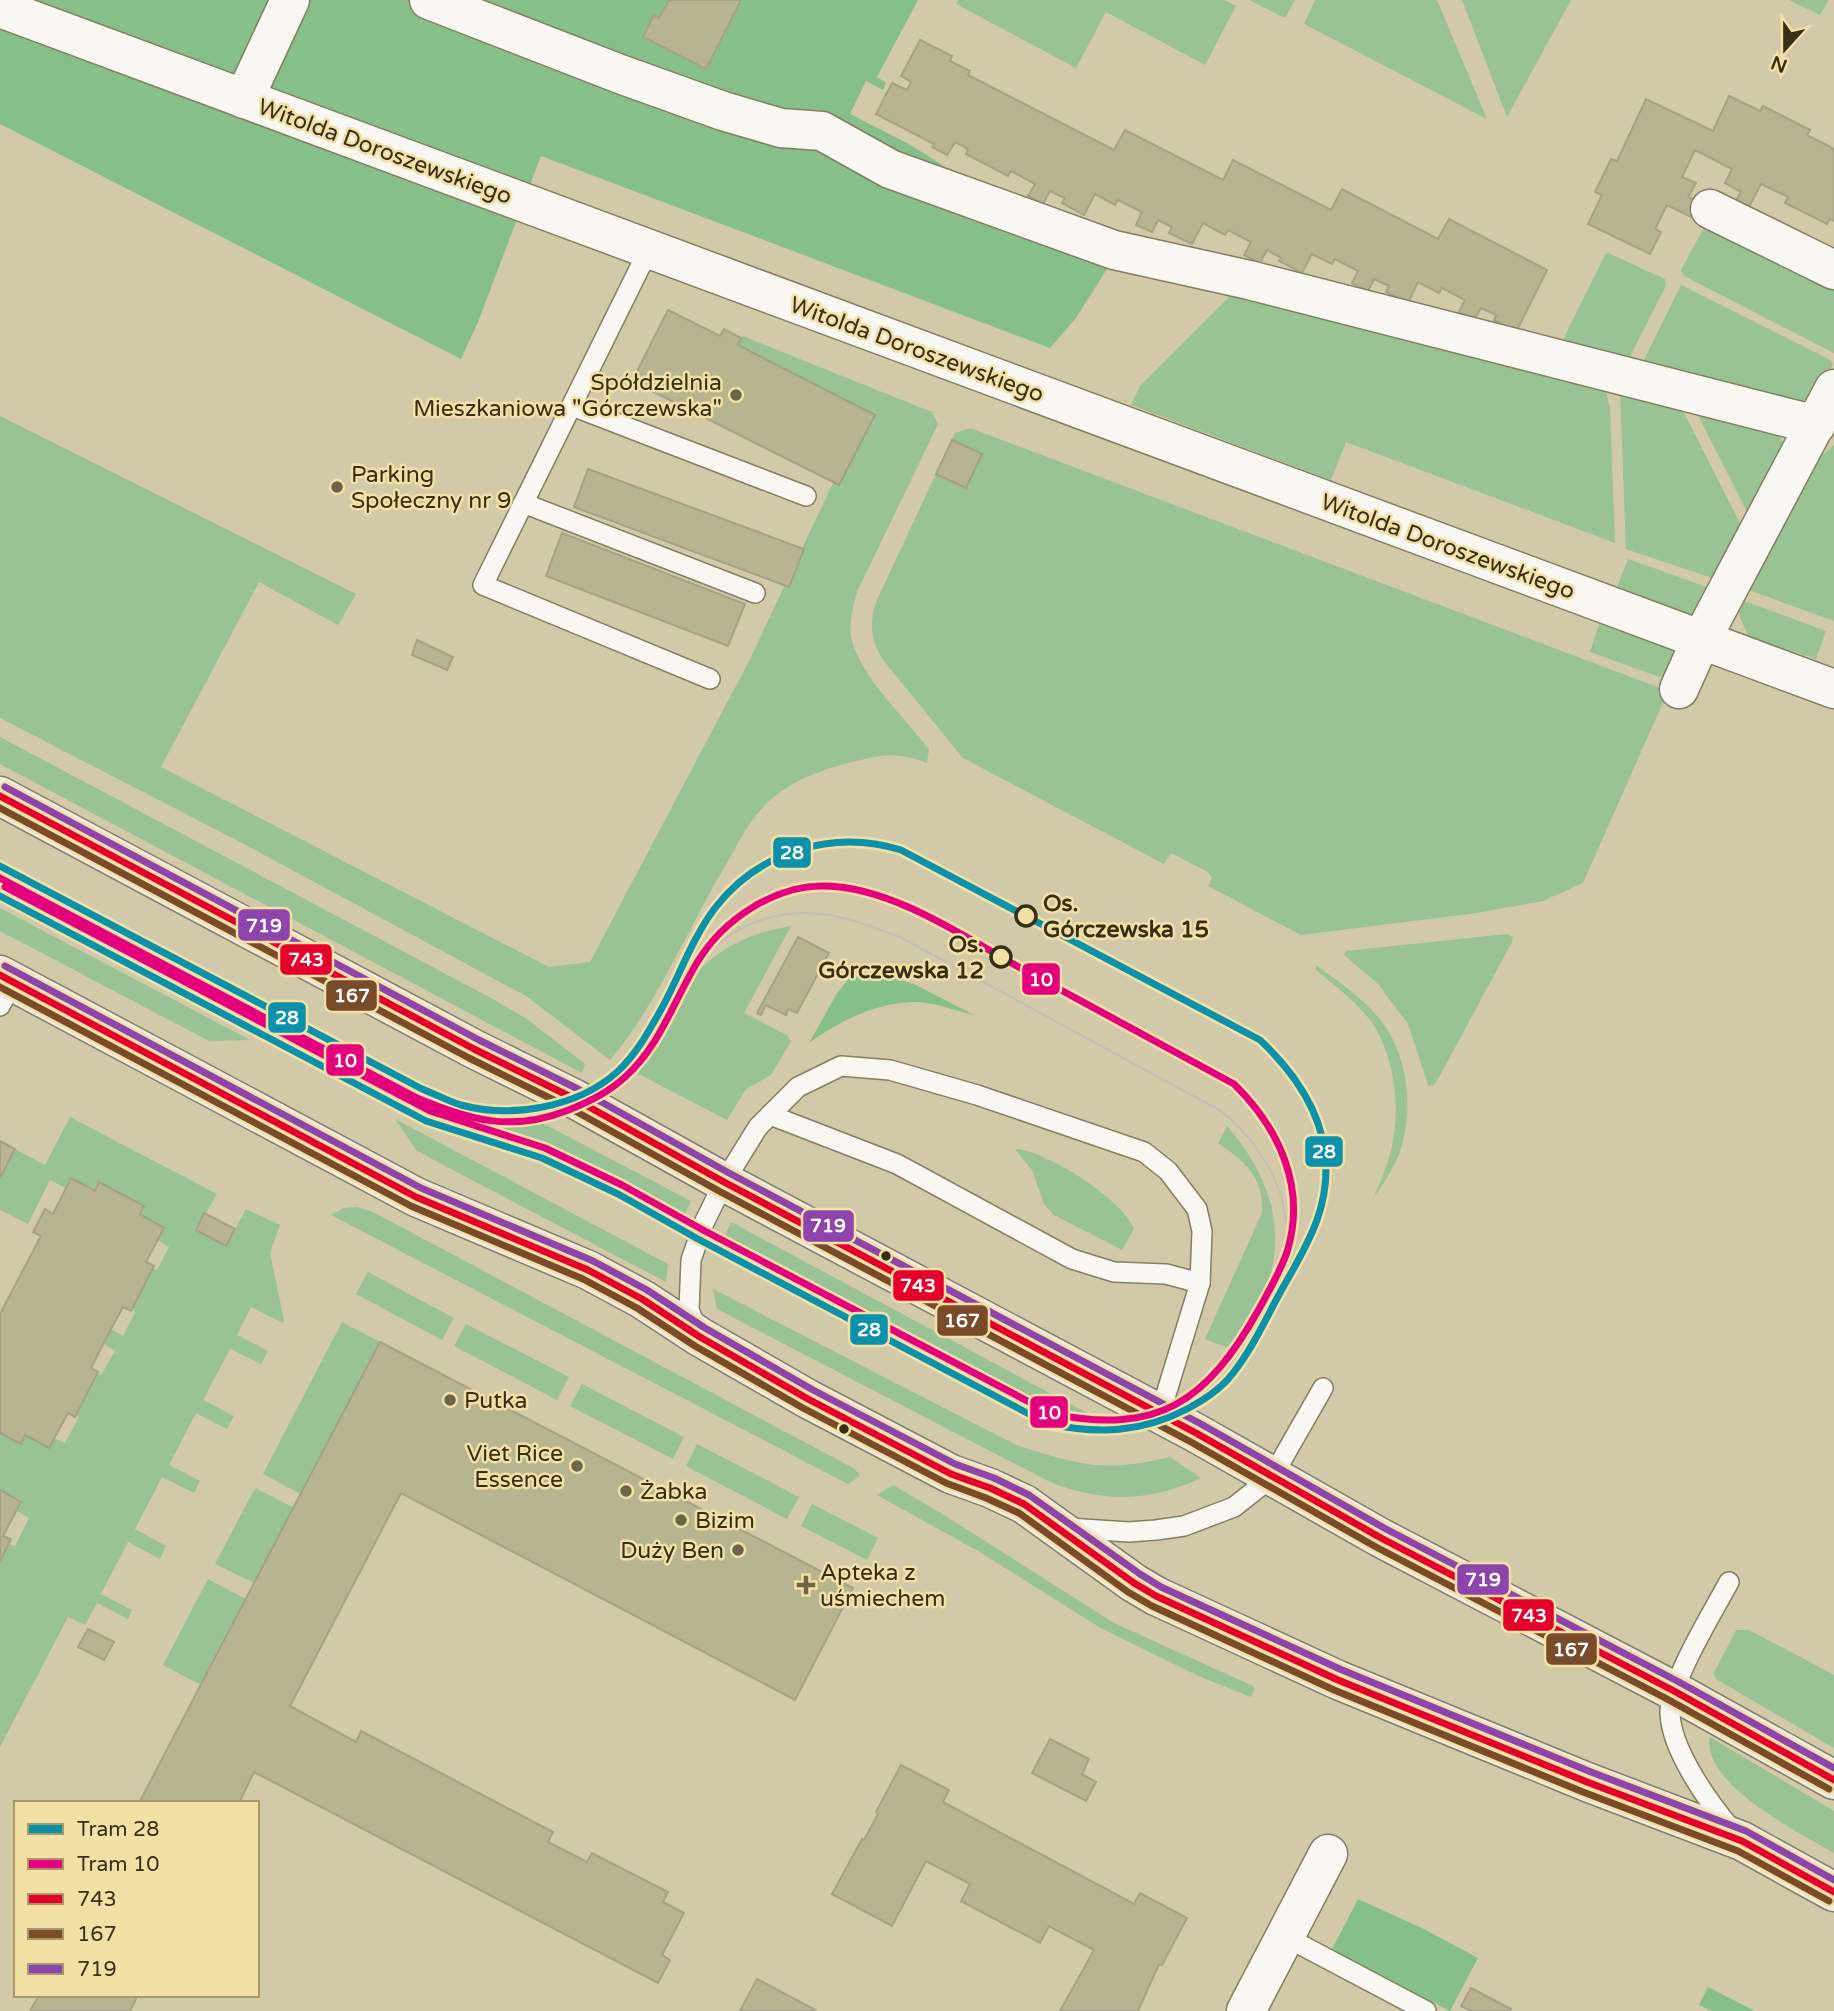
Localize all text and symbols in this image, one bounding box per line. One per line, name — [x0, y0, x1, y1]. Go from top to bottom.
north arrow — [1750, 14, 1820, 84]
text: N — [1768, 51, 1790, 77]
street label: Witolda Doroszewskiego — [254, 93, 515, 211]
street label: Witolda Doroszewskiego — [786, 291, 1047, 409]
place label: Spółdzielnia Mieszkaniowa "Górczewska" — [413, 369, 722, 423]
marker: Spółdzielnia Mieszkaniowa "Górczewska" — [728, 387, 744, 403]
place label: Parking Społeczny nr 9 — [351, 461, 512, 515]
marker: Parking Społeczny nr 9 — [329, 479, 345, 495]
street label: Witolda Doroszewskiego — [1317, 488, 1578, 606]
line badge: 28 — [772, 836, 812, 869]
text: 28 — [780, 842, 804, 864]
place label: Os. Górczewska 15 — [1043, 890, 1209, 944]
marker: Os. Górczewska 15 — [1015, 905, 1037, 927]
line badge: 719 — [237, 908, 291, 942]
text: 719 — [246, 915, 282, 937]
place label: Os. Górczewska 12 — [818, 931, 984, 985]
line badge: 743 — [279, 943, 333, 976]
marker: Os. Górczewska 12 — [990, 946, 1012, 968]
text: 743 — [288, 949, 324, 971]
line badge: 10 — [1021, 962, 1061, 996]
text: 10 — [1029, 969, 1053, 991]
line badge: 167 — [325, 979, 378, 1012]
text: 167 — [334, 985, 370, 1007]
line badge: 28 — [267, 1001, 307, 1034]
text: 28 — [275, 1007, 299, 1029]
line badge: 10 — [325, 1043, 365, 1077]
text: 10 — [333, 1050, 357, 1072]
line badge: 28 — [1304, 1135, 1344, 1168]
text: 28 — [1312, 1141, 1336, 1163]
line badge: 719 — [802, 1209, 855, 1243]
text: 719 — [810, 1215, 846, 1237]
unlabelled marker — [879, 1249, 893, 1263]
line badge: 743 — [892, 1269, 945, 1302]
text: 743 — [900, 1275, 936, 1297]
line badge: 167 — [936, 1304, 989, 1337]
text: 167 — [944, 1310, 980, 1332]
line badge: 28 — [849, 1313, 889, 1346]
text: 28 — [857, 1319, 881, 1341]
place label: Putka — [464, 1387, 527, 1415]
marker: Putka — [442, 1392, 458, 1408]
line badge: 10 — [1029, 1395, 1069, 1429]
text: 10 — [1037, 1402, 1061, 1424]
unlabelled marker — [837, 1422, 851, 1436]
place label: Viet Rice Essence — [466, 1440, 563, 1494]
marker: Viet Rice Essence — [569, 1458, 585, 1474]
place label: Żabka — [640, 1478, 707, 1506]
marker: Żabka — [618, 1483, 634, 1499]
place label: Bizim — [695, 1507, 755, 1535]
marker: Bizim — [673, 1512, 689, 1528]
place label: Duży Ben — [620, 1537, 724, 1565]
marker: Duży Ben — [730, 1542, 746, 1558]
place label: Apteka z uśmiechem — [820, 1559, 945, 1613]
line badge: 719 — [1456, 1563, 1510, 1596]
text: 719 — [1465, 1569, 1501, 1591]
marker: Apteka z uśmiechem — [798, 1577, 814, 1593]
line badge: 743 — [1502, 1598, 1555, 1632]
text: 743 — [1511, 1605, 1547, 1627]
line badge: 167 — [1545, 1632, 1598, 1666]
text: 167 — [1553, 1639, 1589, 1661]
legend — [14, 1801, 259, 1997]
text: Tram 28 — [77, 1817, 160, 1842]
text: Tram 10 — [77, 1852, 160, 1877]
text: 743 — [77, 1887, 117, 1912]
text: 167 — [77, 1922, 117, 1947]
text: 719 — [77, 1957, 117, 1982]

